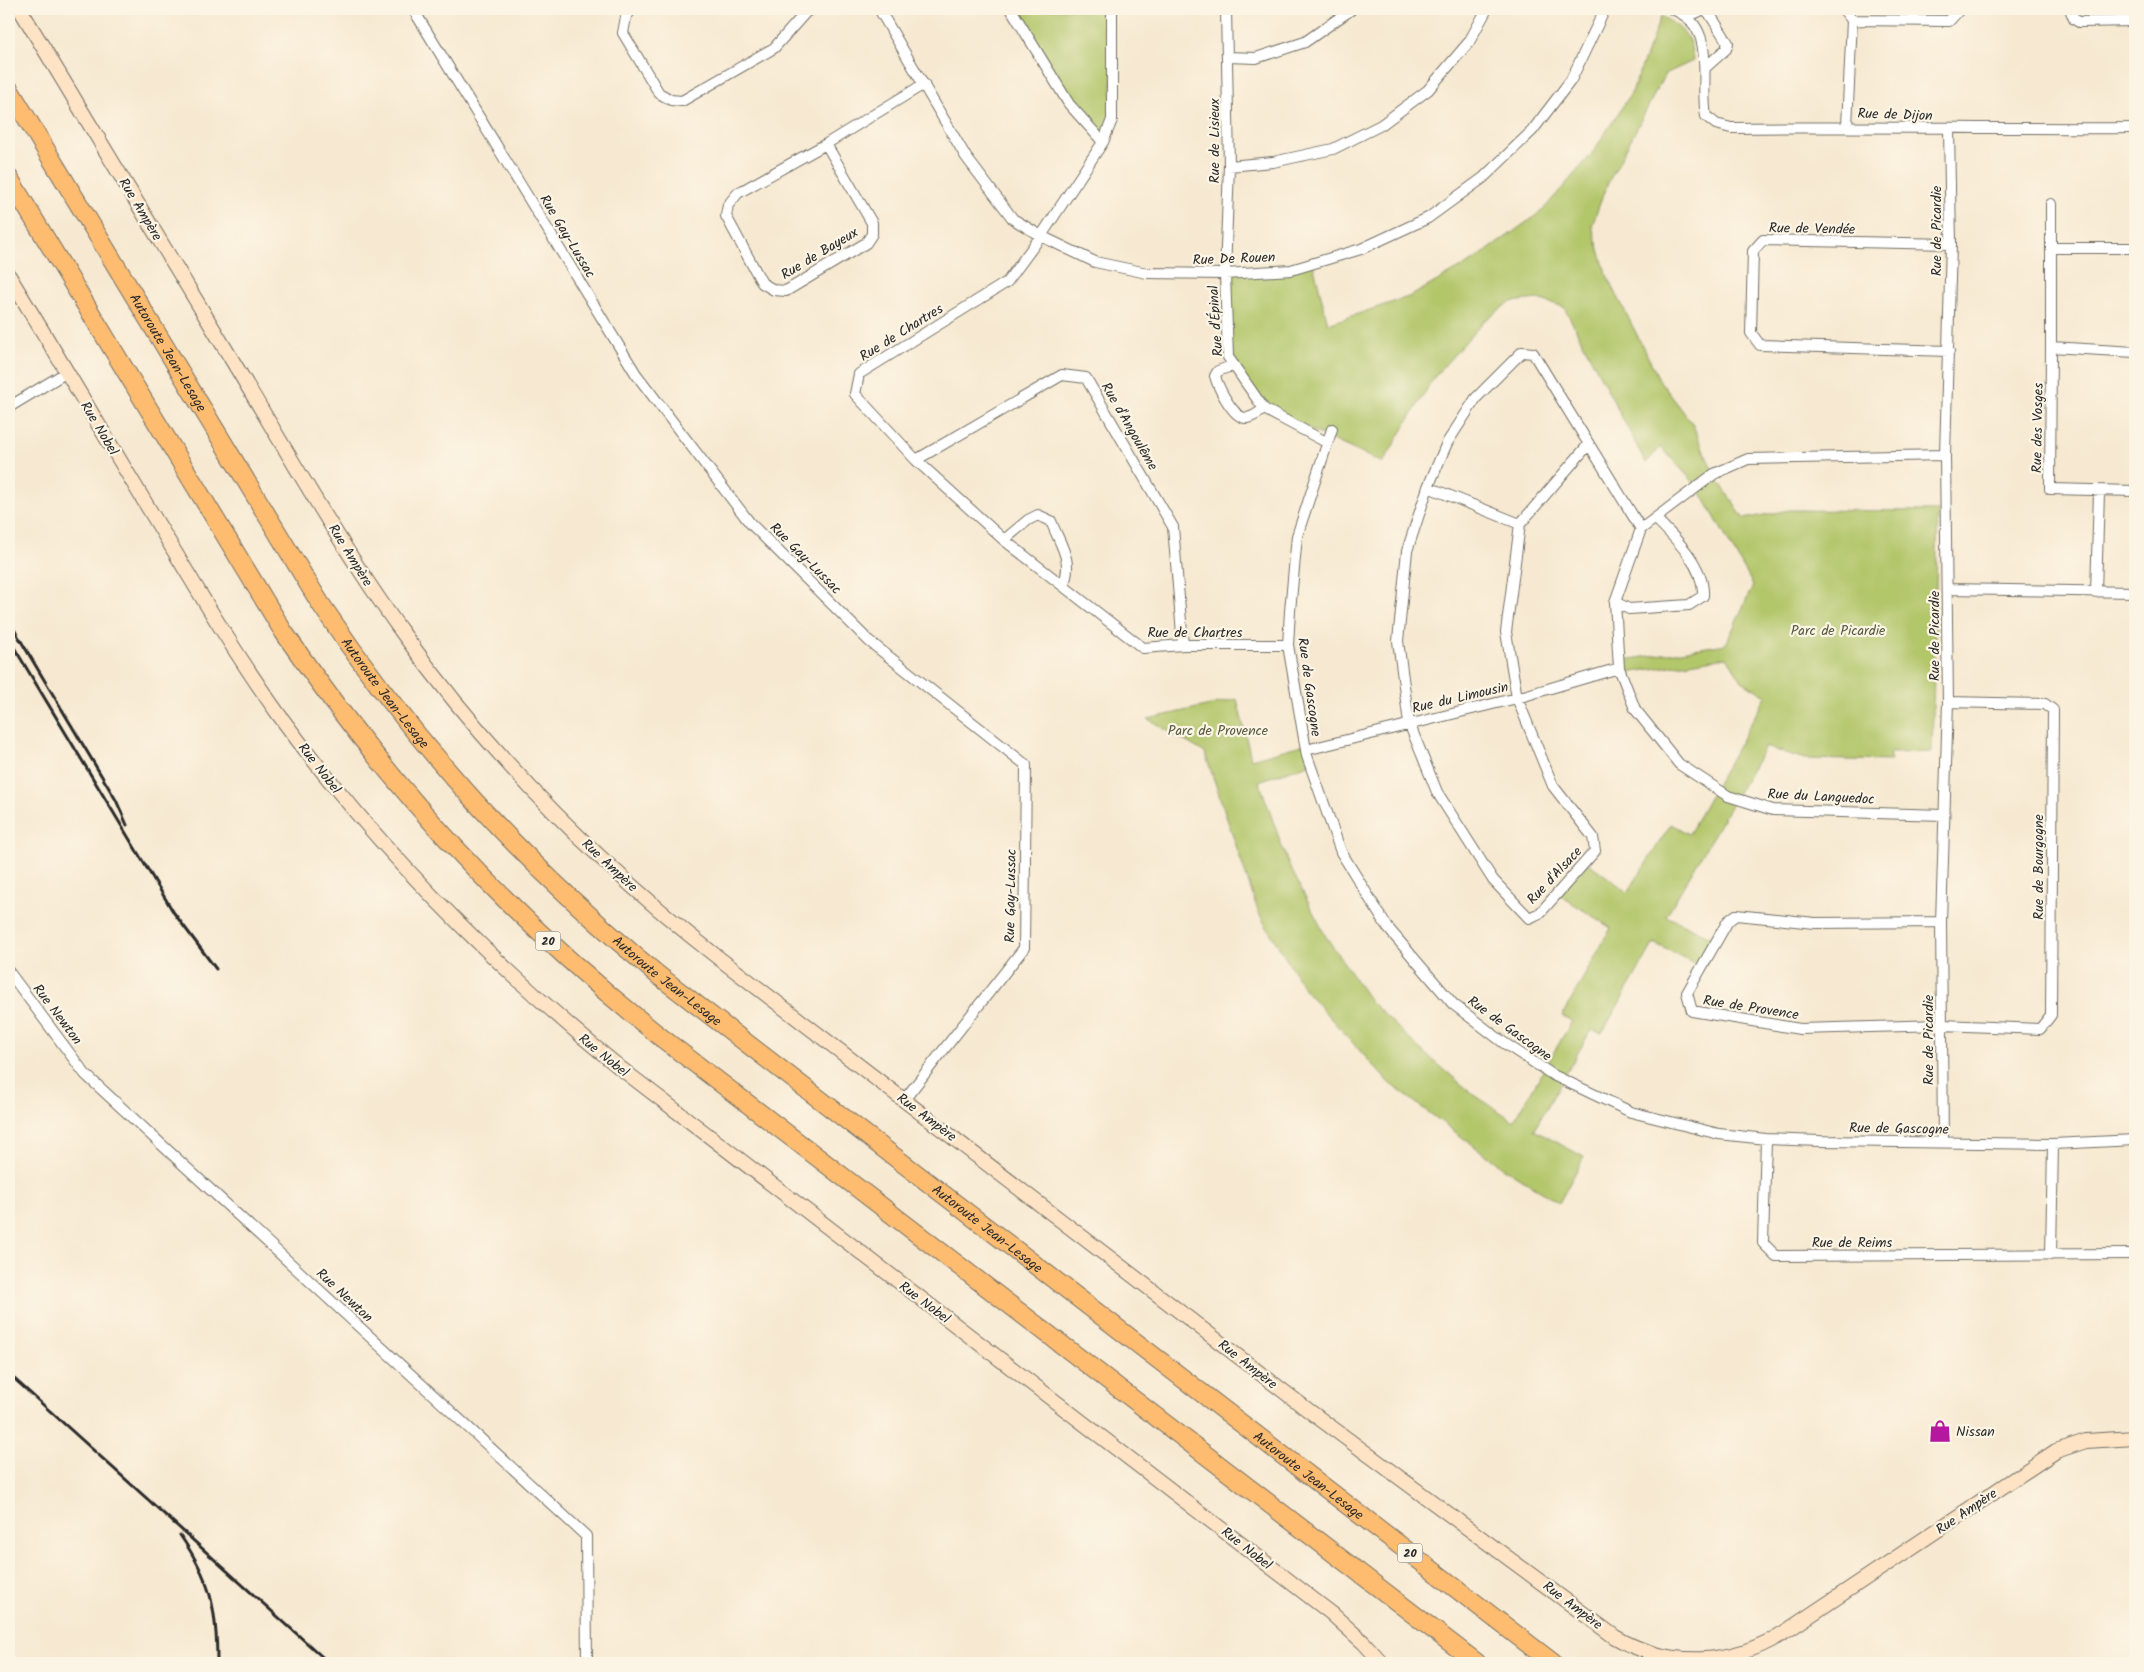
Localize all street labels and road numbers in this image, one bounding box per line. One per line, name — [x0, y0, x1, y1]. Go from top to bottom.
street label: Rue de Lisieux — [1204, 97, 1226, 184]
street label: Rue de Dijon — [1857, 103, 1933, 127]
street label: Rue Ampère — [113, 174, 168, 246]
street label: Rue de Picardie — [1926, 185, 1948, 276]
street label: Rue Gay-Lussac — [533, 191, 601, 282]
street label: Rue de Vendée — [1769, 217, 1856, 241]
street label: Rue de Bayeux — [777, 222, 863, 286]
street label: Rue De Rouen — [1192, 247, 1276, 271]
street label: Rue d'Épinal — [1202, 284, 1229, 357]
street label: Autoroute Jean-Lesage — [123, 290, 212, 417]
street label: Rue de Chartres — [855, 298, 948, 367]
street label: Rue d'Angoulême — [1095, 378, 1164, 475]
street label: Rue des Vosges — [2026, 383, 2050, 473]
street label: Rue Nobel — [74, 397, 124, 460]
street label: Rue Gay-Lussac — [764, 518, 846, 600]
street label: Rue Ampère — [322, 520, 378, 592]
street label: Rue de Picardie — [1924, 590, 1946, 681]
street label: Rue de Chartres — [1147, 622, 1243, 644]
street label: Autoroute Jean-Lesage — [335, 633, 435, 754]
street label: Rue de Gascogne — [1291, 636, 1327, 739]
street label: Rue du Limousin — [1410, 676, 1511, 720]
street label: Rue Nobel — [292, 738, 347, 799]
street label: Rue du Languedoc — [1767, 783, 1875, 811]
street label: Rue de Bourgogne — [2028, 813, 2050, 920]
street label: Rue Ampère — [576, 834, 643, 898]
street label: Rue d'Alsace — [1522, 841, 1588, 910]
street label: Rue Gay-Lussac — [999, 849, 1023, 943]
road number: 20 — [536, 931, 560, 950]
street label: Autoroute Jean-Lesage — [607, 931, 727, 1033]
street label: Rue Newton — [27, 980, 87, 1050]
street label: Rue de Provence — [1701, 990, 1801, 1027]
street label: Rue de Gascogne — [1463, 991, 1557, 1067]
street label: Rue de Picardie — [1918, 994, 1940, 1085]
street label: Rue Nobel — [573, 1028, 634, 1083]
street label: Rue Ampère — [892, 1088, 962, 1148]
street label: Rue de Gascogne — [1849, 1117, 1950, 1141]
street label: Autoroute Jean-Lesage — [927, 1179, 1048, 1279]
street label: Rue de Reims — [1812, 1232, 1892, 1254]
street label: Rue Newton — [311, 1263, 378, 1328]
street label: Rue Nobel — [894, 1276, 955, 1330]
street label: Rue Ampère — [1213, 1334, 1282, 1396]
street label: Autoroute Jean-Lesage — [1248, 1426, 1369, 1526]
street label: Rue Ampère — [1931, 1483, 2002, 1541]
street label: Rue Nobel — [1216, 1522, 1277, 1576]
road number: 20 — [1398, 1544, 1422, 1562]
street label: Rue Ampère — [1538, 1576, 1608, 1636]

